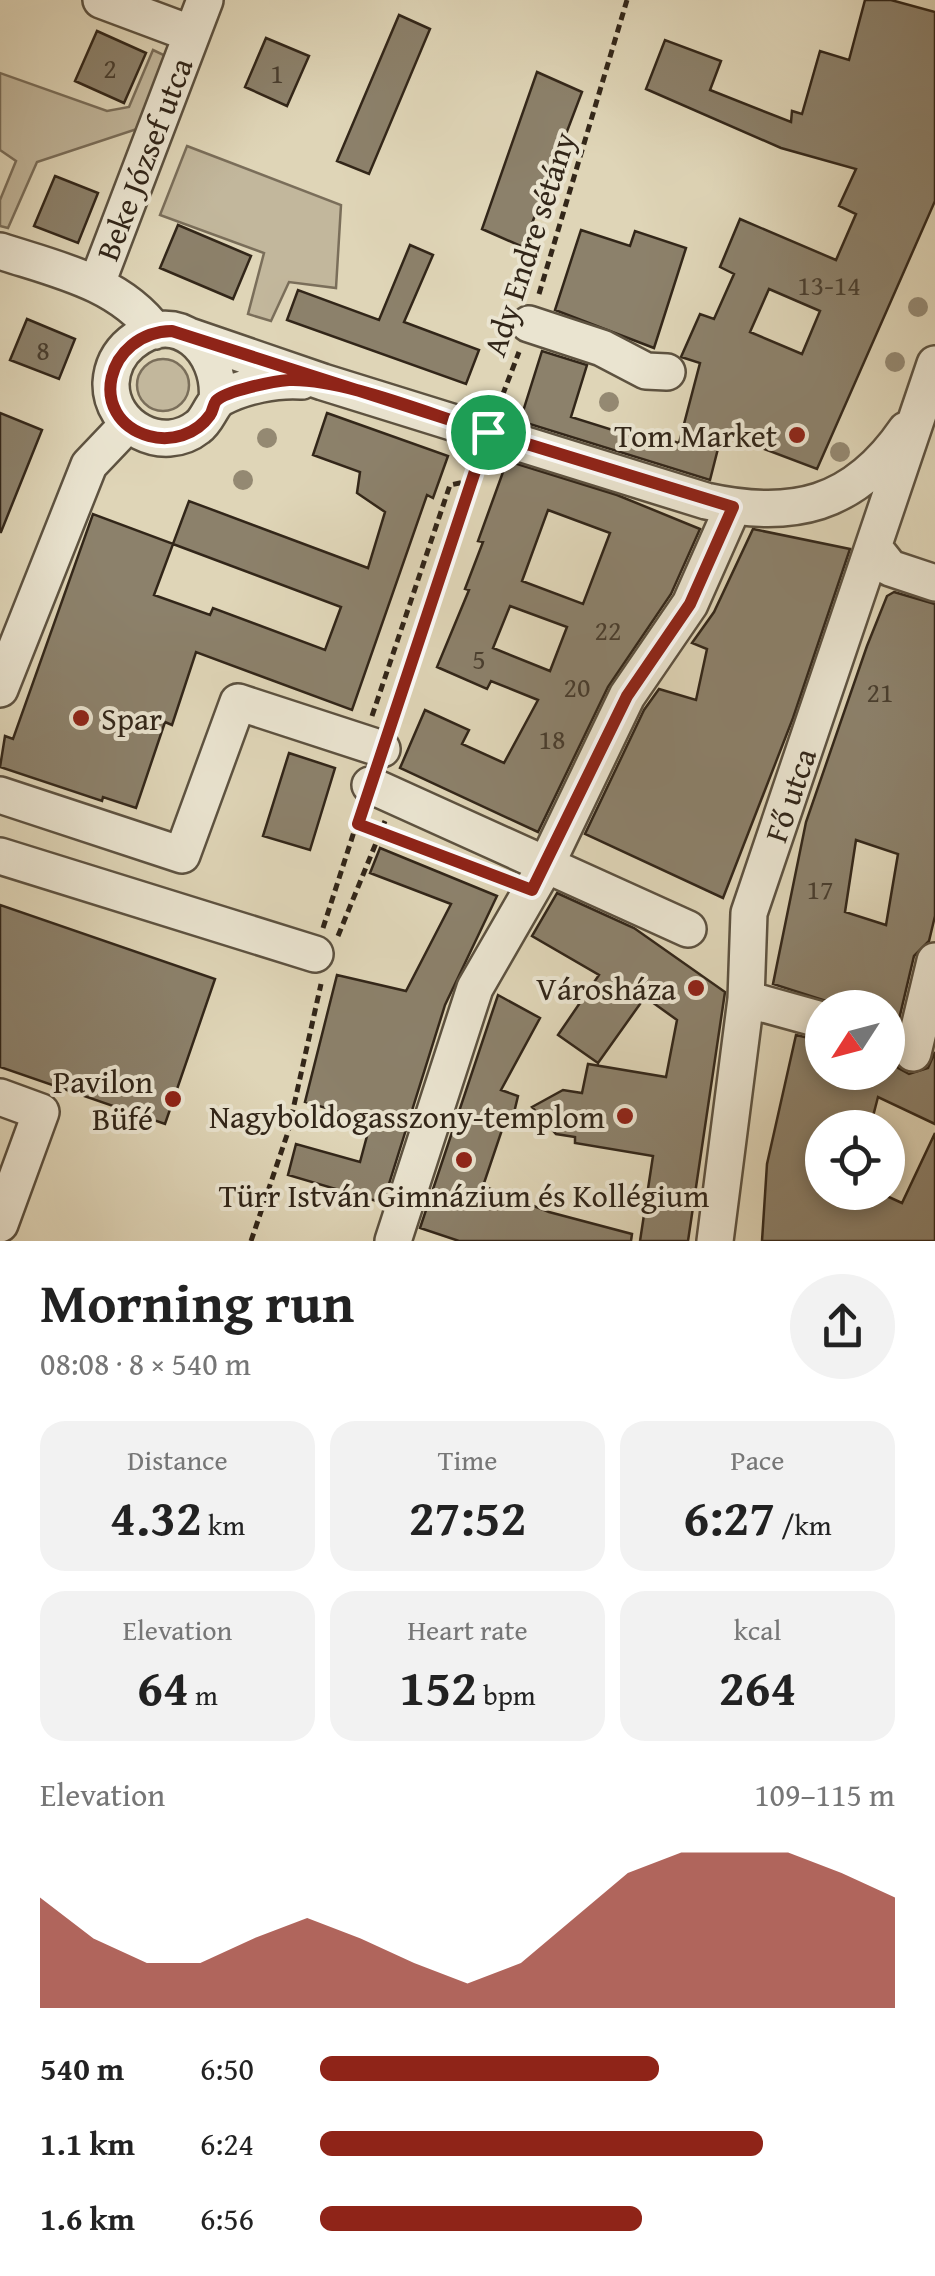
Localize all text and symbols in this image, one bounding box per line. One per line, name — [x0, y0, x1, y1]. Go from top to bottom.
house number: 2 — [103, 47, 117, 88]
street label: Beke József utca — [84, 51, 204, 267]
house number: 1 — [270, 52, 284, 93]
street label: Ady Endre sétány — [471, 126, 587, 362]
house number: 13-14 — [797, 264, 861, 305]
house number: 8 — [36, 329, 50, 370]
pin — [446, 390, 531, 475]
icon: arrive — [461, 405, 516, 460]
place label: Tom Market — [614, 412, 777, 459]
marker: Tom Market — [786, 424, 808, 446]
house number: 22 — [595, 609, 621, 650]
house number: 5 — [472, 638, 486, 679]
house number: 20 — [564, 666, 590, 707]
house number: 21 — [867, 671, 893, 712]
place label: Spar — [101, 695, 162, 742]
marker: Spar — [70, 707, 92, 729]
house number: 18 — [539, 718, 565, 759]
street label: Fő utca — [752, 742, 828, 848]
house number: 17 — [807, 868, 833, 909]
place label: Városháza — [536, 965, 676, 1012]
marker: Városháza — [685, 977, 707, 999]
north arrow — [805, 990, 905, 1090]
map controls — [805, 990, 905, 1210]
place label: Pavilon Büfé — [53, 1058, 153, 1142]
marker: Pavilon Büfé — [162, 1088, 184, 1110]
place label: Nagyboldogasszony-templom — [209, 1093, 605, 1140]
marker: Nagyboldogasszony-templom — [614, 1105, 636, 1127]
button: locate — [805, 1110, 905, 1210]
marker: Türr István Gimnázium és Kollégium — [453, 1149, 475, 1171]
place label: Türr István Gimnázium és Kollégium — [219, 1172, 709, 1219]
text: Morning run — [40, 1262, 354, 1342]
button: share — [790, 1274, 895, 1379]
text: 08:08 · 8 × 540 m — [40, 1340, 251, 1387]
text: Distance — [127, 1439, 228, 1480]
text: Time — [438, 1439, 497, 1480]
text: Pace — [731, 1439, 784, 1480]
text: 4.32 — [110, 1480, 202, 1553]
text: 27:52 — [409, 1480, 526, 1553]
text: 6:27 — [683, 1480, 775, 1553]
text: km — [202, 1504, 245, 1545]
text: /km — [775, 1504, 832, 1545]
text: Elevation — [123, 1609, 232, 1650]
text: Heart rate — [407, 1609, 528, 1650]
text: kcal — [734, 1609, 781, 1650]
text: 64 — [137, 1650, 189, 1723]
text: 152 — [399, 1650, 477, 1723]
text: 264 — [719, 1650, 796, 1723]
text: m — [189, 1674, 218, 1715]
text: bpm — [477, 1674, 536, 1715]
text: Elevation — [40, 1771, 165, 1818]
text: 109–115 m — [754, 1771, 895, 1818]
text: 540 m — [40, 2045, 124, 2092]
text: 6:50 — [200, 2045, 254, 2092]
text: 1.1 km — [40, 2120, 135, 2167]
text: 6:24 — [200, 2120, 254, 2167]
text: 1.6 km — [40, 2195, 135, 2242]
text: 6:56 — [200, 2195, 254, 2242]

